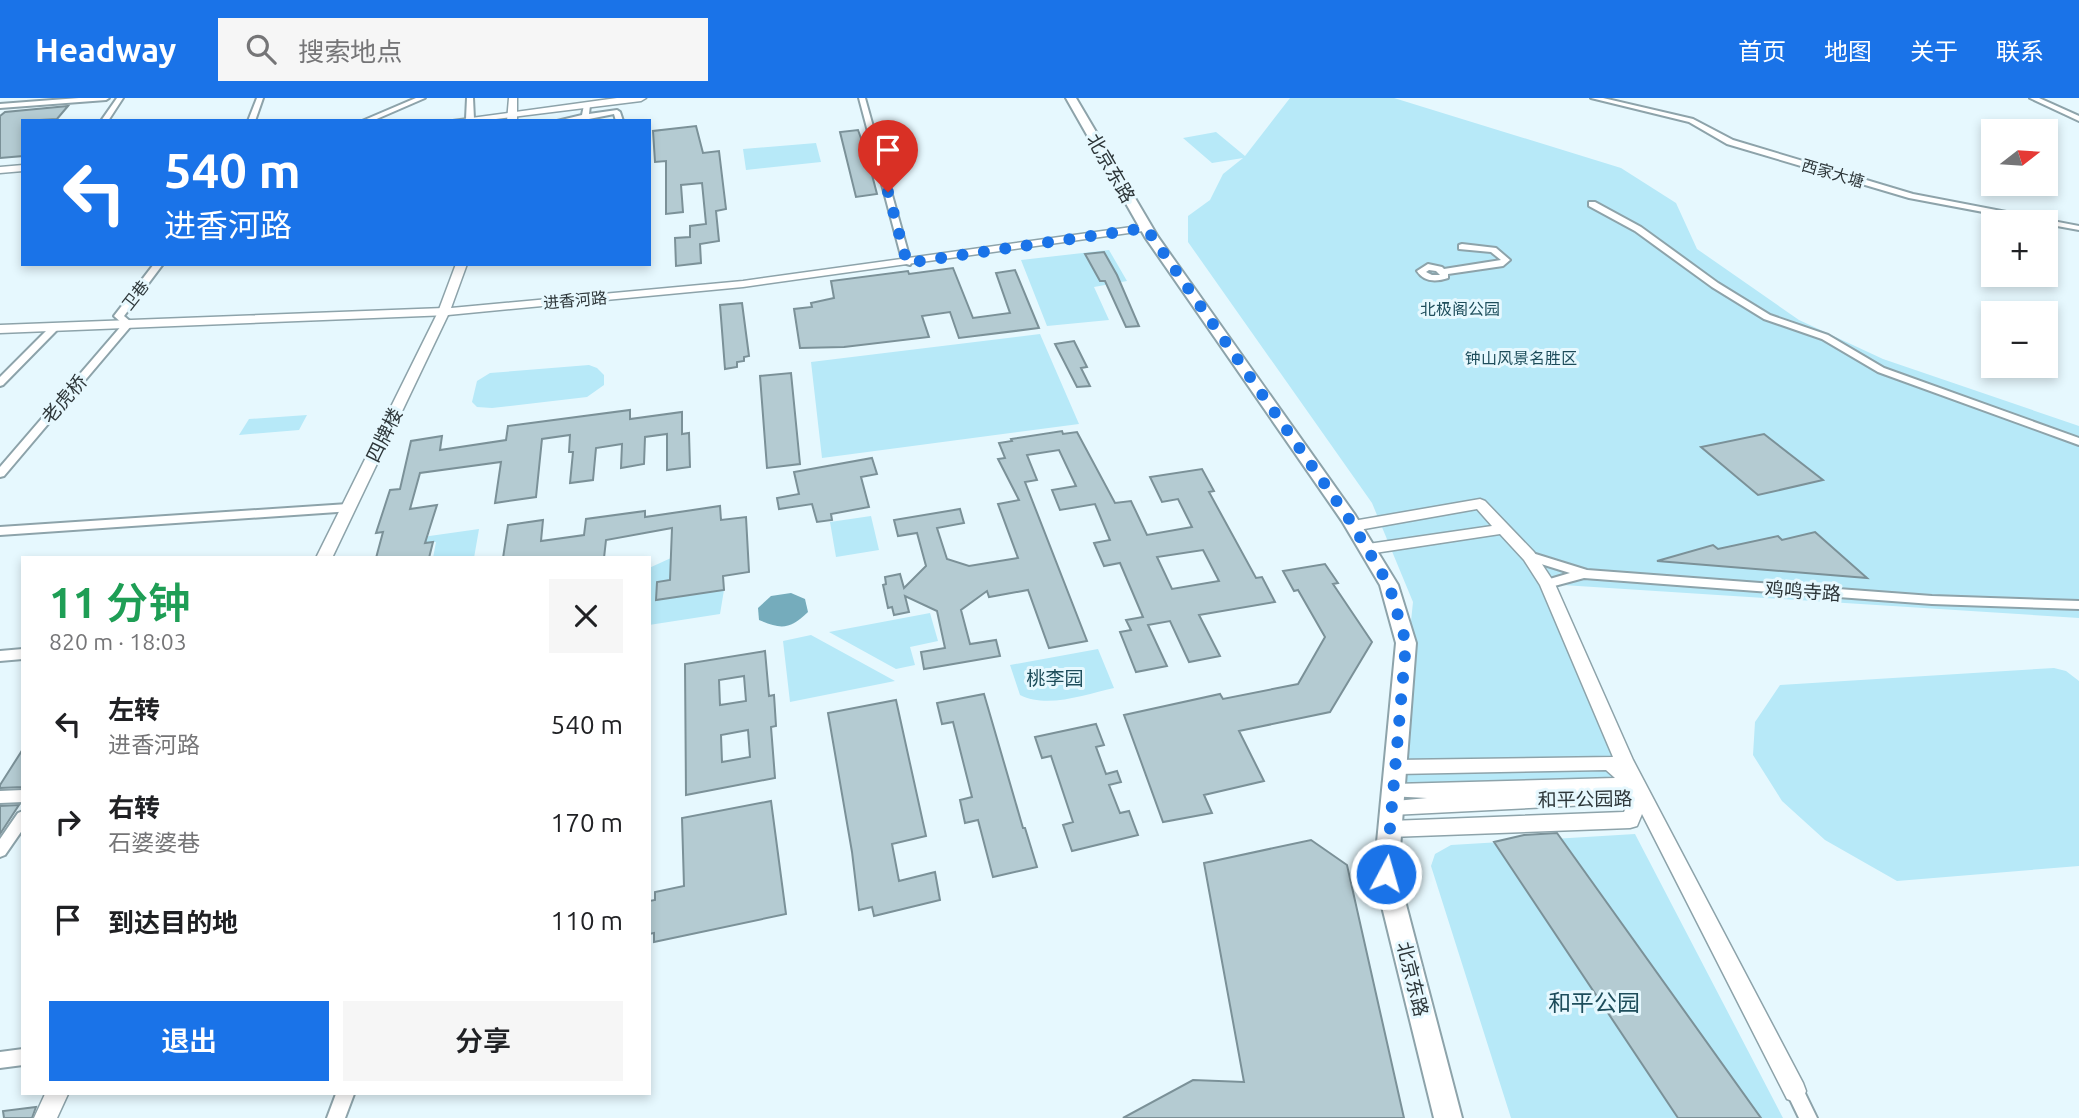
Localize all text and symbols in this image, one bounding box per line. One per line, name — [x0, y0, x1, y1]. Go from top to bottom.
search box — [218, 18, 708, 81]
icon: search — [242, 30, 280, 68]
text: Headway — [35, 31, 176, 68]
text: 搜索地点 — [298, 37, 402, 66]
text: 首页 — [1738, 38, 1786, 65]
text: 地图 — [1824, 38, 1872, 65]
text: 关于 — [1910, 38, 1958, 65]
text: 联系 — [1996, 38, 2044, 65]
north arrow — [1981, 119, 2058, 196]
map controls — [1981, 119, 2058, 378]
pin — [858, 120, 918, 192]
street label: 北京东路 — [1082, 130, 1140, 206]
icon: arrive — [869, 131, 907, 169]
text: 540 m — [164, 142, 301, 197]
icon: left — [49, 147, 140, 238]
street label: 西家大塘 — [1800, 156, 1866, 190]
text: 进香河路 — [164, 207, 292, 243]
button: + — [1981, 210, 2058, 287]
street label: 卫巷 — [118, 277, 152, 313]
street label: 进香河路 — [542, 288, 608, 312]
park label: 北极阁公园 — [1420, 300, 1500, 318]
button: − — [1981, 301, 2058, 378]
park label: 钟山风景名胜区 — [1465, 349, 1577, 367]
street label: 老虎桥 — [37, 370, 91, 428]
street label: 四牌楼 — [362, 405, 406, 465]
street label: 鸡鸣寺路 — [1764, 577, 1842, 605]
text: 11 分钟 — [49, 579, 190, 626]
button: close — [549, 579, 623, 653]
text: 820 m · 18:03 — [49, 629, 187, 654]
park label: 桃李园 — [1026, 667, 1084, 689]
text: 左转 — [108, 695, 160, 724]
icon: left — [49, 705, 87, 743]
text: 540 m — [551, 710, 623, 739]
text: 进香河路 — [108, 732, 200, 757]
street label: 和平公园路 — [1537, 787, 1633, 811]
text: 右转 — [108, 793, 160, 822]
icon: right — [49, 803, 87, 841]
text: 170 m — [551, 808, 623, 837]
text: 石婆婆巷 — [108, 830, 200, 855]
position arrow — [1349, 837, 1423, 911]
icon: arrive — [49, 901, 87, 939]
text: 110 m — [551, 906, 623, 935]
text: 到达目的地 — [108, 908, 238, 937]
street label: 北京东路 — [1393, 939, 1433, 1019]
park label: 和平公园 — [1548, 990, 1640, 1015]
button: 退出 — [49, 1001, 329, 1081]
button: 分享 — [343, 1001, 623, 1081]

